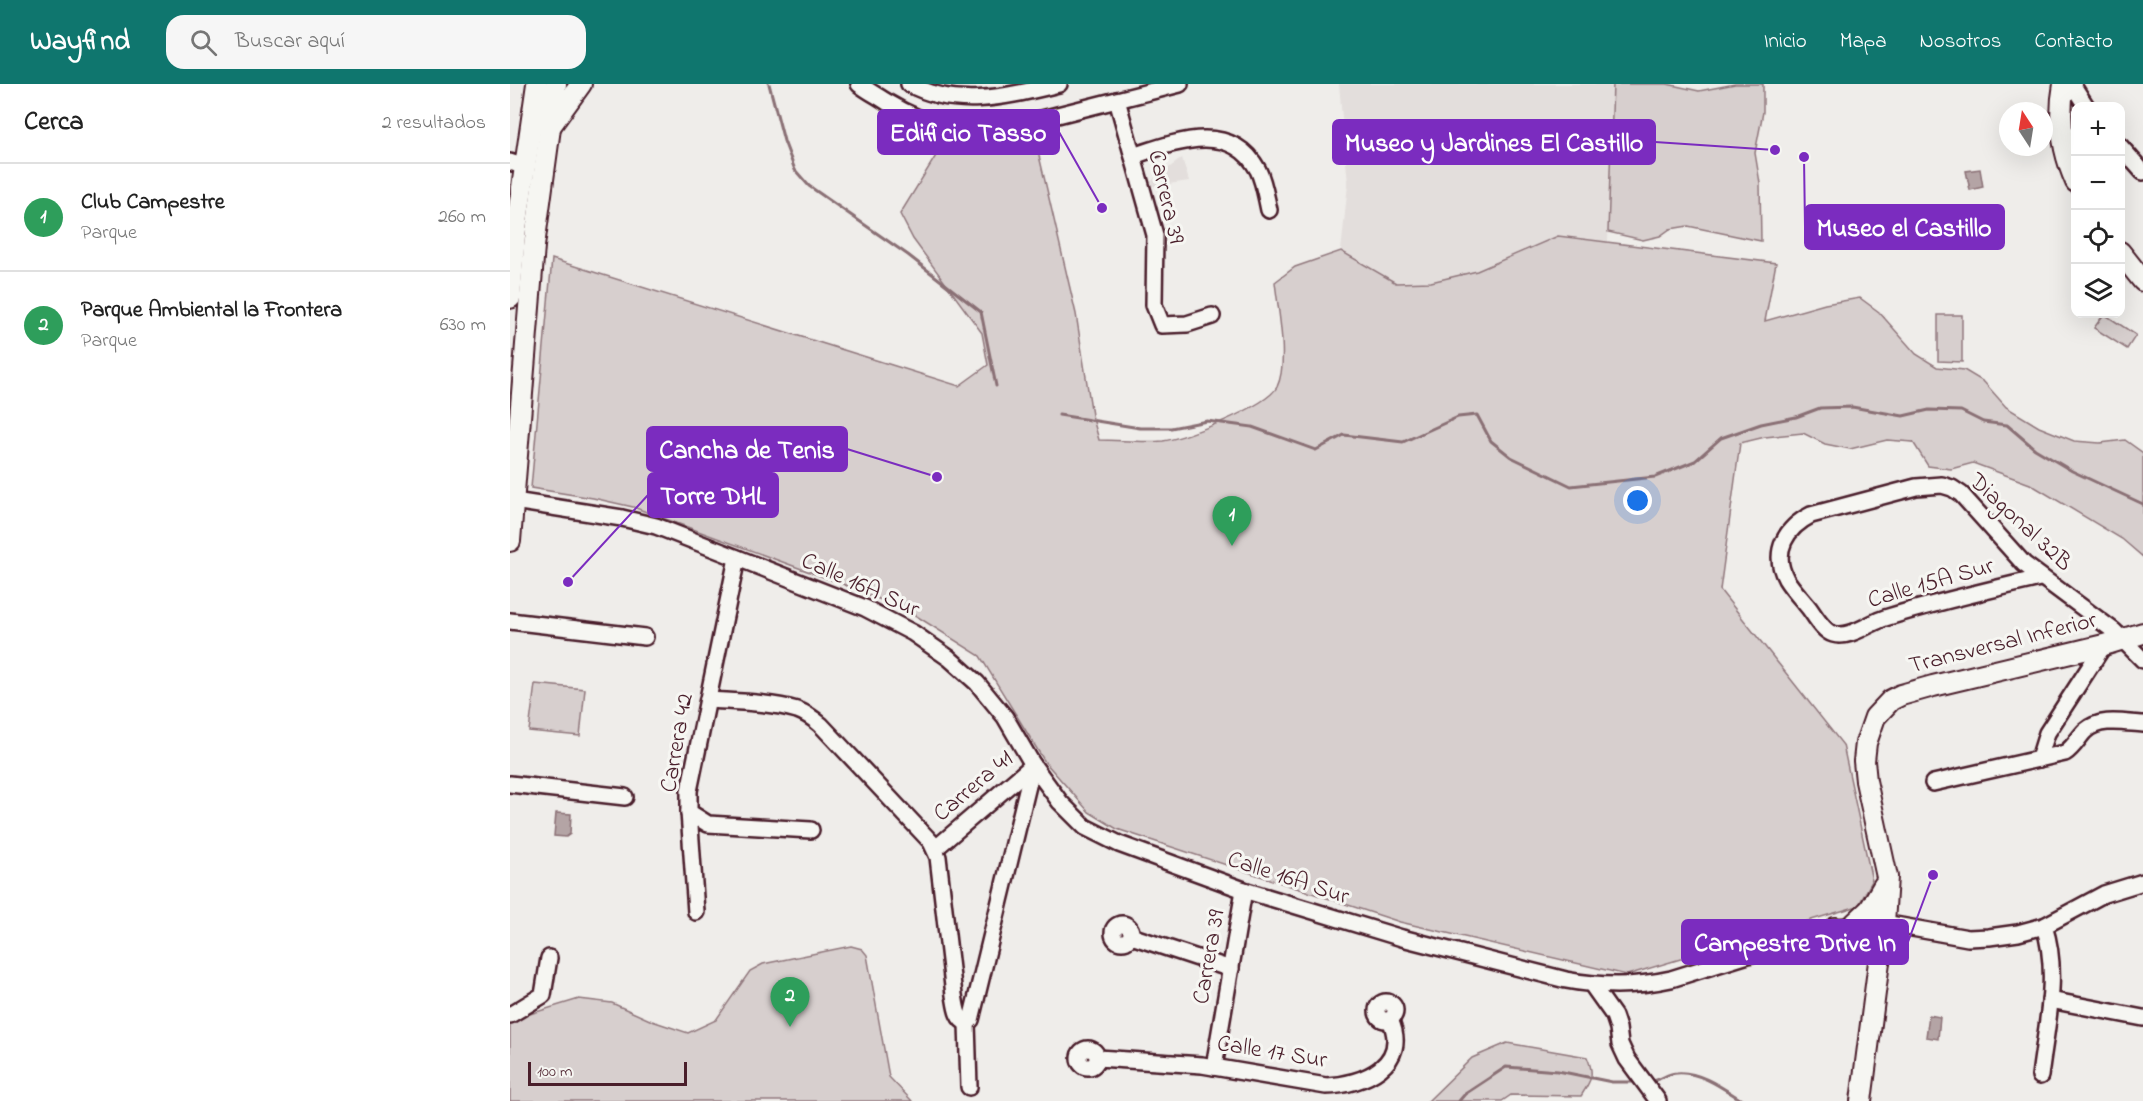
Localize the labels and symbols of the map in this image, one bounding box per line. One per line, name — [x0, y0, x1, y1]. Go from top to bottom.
north arrow — [1999, 102, 2053, 156]
callout: Edificio Tasso — [878, 110, 1059, 154]
text: Edificio Tasso — [890, 116, 1046, 154]
callout: Museo y Jardines El Castillo — [1333, 120, 1655, 164]
text: Museo y Jardines El Castillo — [1345, 126, 1643, 164]
street label: Carrera 39 — [1137, 147, 1193, 248]
callout: Museo el Castillo — [1805, 205, 2004, 249]
text: Museo el Castillo — [1816, 211, 1992, 249]
callout: Cancha de Tenis — [647, 427, 847, 471]
text: Cancha de Tenis — [659, 433, 835, 471]
street label: Diagonal 32B — [1959, 465, 2080, 580]
callout: Torre DHL — [648, 473, 778, 517]
text: Torre DHL — [660, 479, 767, 517]
your location — [1623, 486, 1652, 515]
pin: 1 — [1212, 496, 1252, 546]
street label: Calle 16A Sur — [795, 544, 925, 628]
street label: Calle 15A Sur — [1864, 549, 1999, 619]
street label: Transversal Inferior — [1905, 604, 2101, 684]
street label: Carrera 42 — [652, 691, 704, 795]
street label: Carrera 41 — [926, 743, 1022, 831]
street label: Calle 16A Sur — [1222, 843, 1354, 915]
street label: Carrera 39 — [1184, 906, 1236, 1007]
callout: Campestre Drive In — [1682, 920, 1908, 964]
text: Campestre Drive In — [1694, 926, 1896, 964]
pin: 2 — [770, 978, 810, 1027]
street label: Calle 17 Sur — [1214, 1027, 1330, 1079]
scale bar — [528, 1059, 687, 1086]

